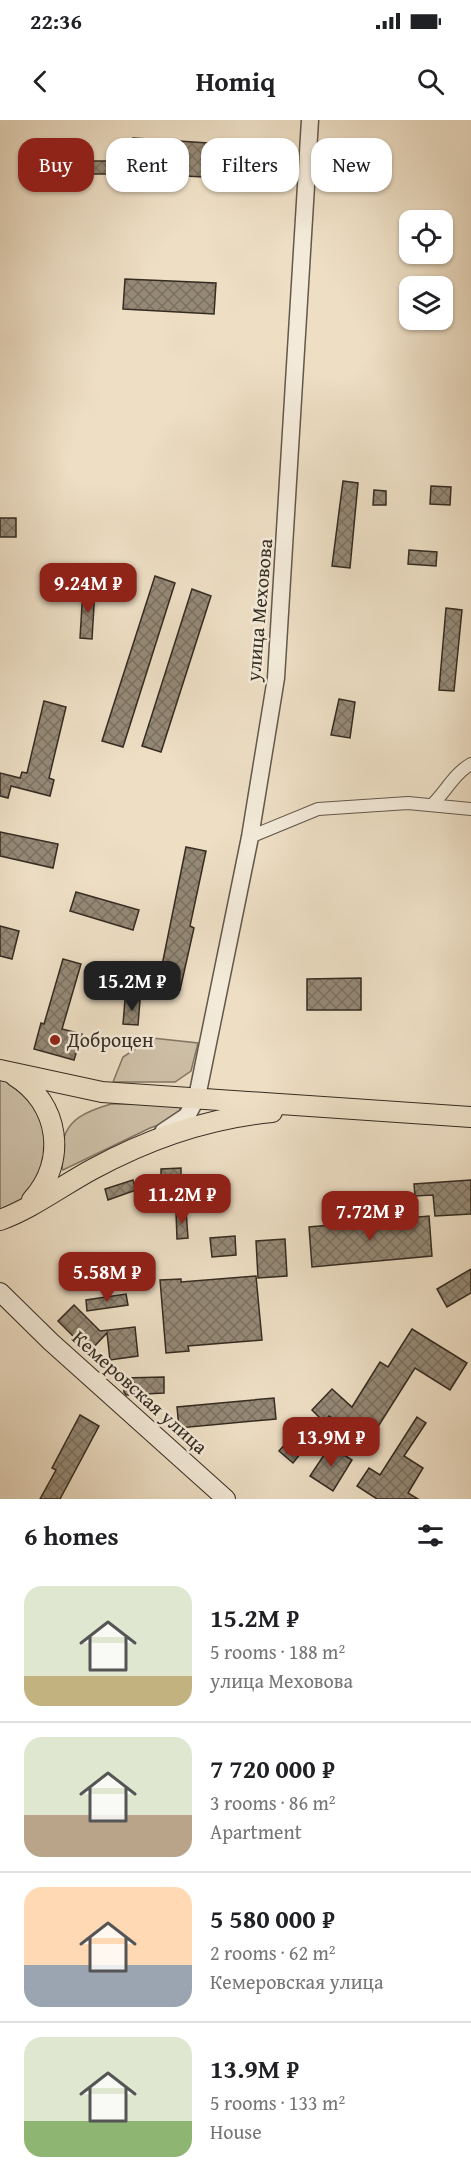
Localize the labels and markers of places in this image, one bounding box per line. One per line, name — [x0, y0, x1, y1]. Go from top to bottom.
pin: 9.24M ₽ — [33, 563, 143, 614]
pin: 15.2M ₽ — [77, 961, 187, 1012]
place label: Доброцен — [66, 1025, 154, 1054]
marker: Доброцен — [48, 1033, 62, 1047]
pin: 11.2M ₽ — [127, 1174, 237, 1225]
pin: 7.72M ₽ — [315, 1191, 425, 1242]
pin: 5.58M ₽ — [52, 1252, 162, 1303]
pin: 13.9M ₽ — [276, 1417, 386, 1468]

